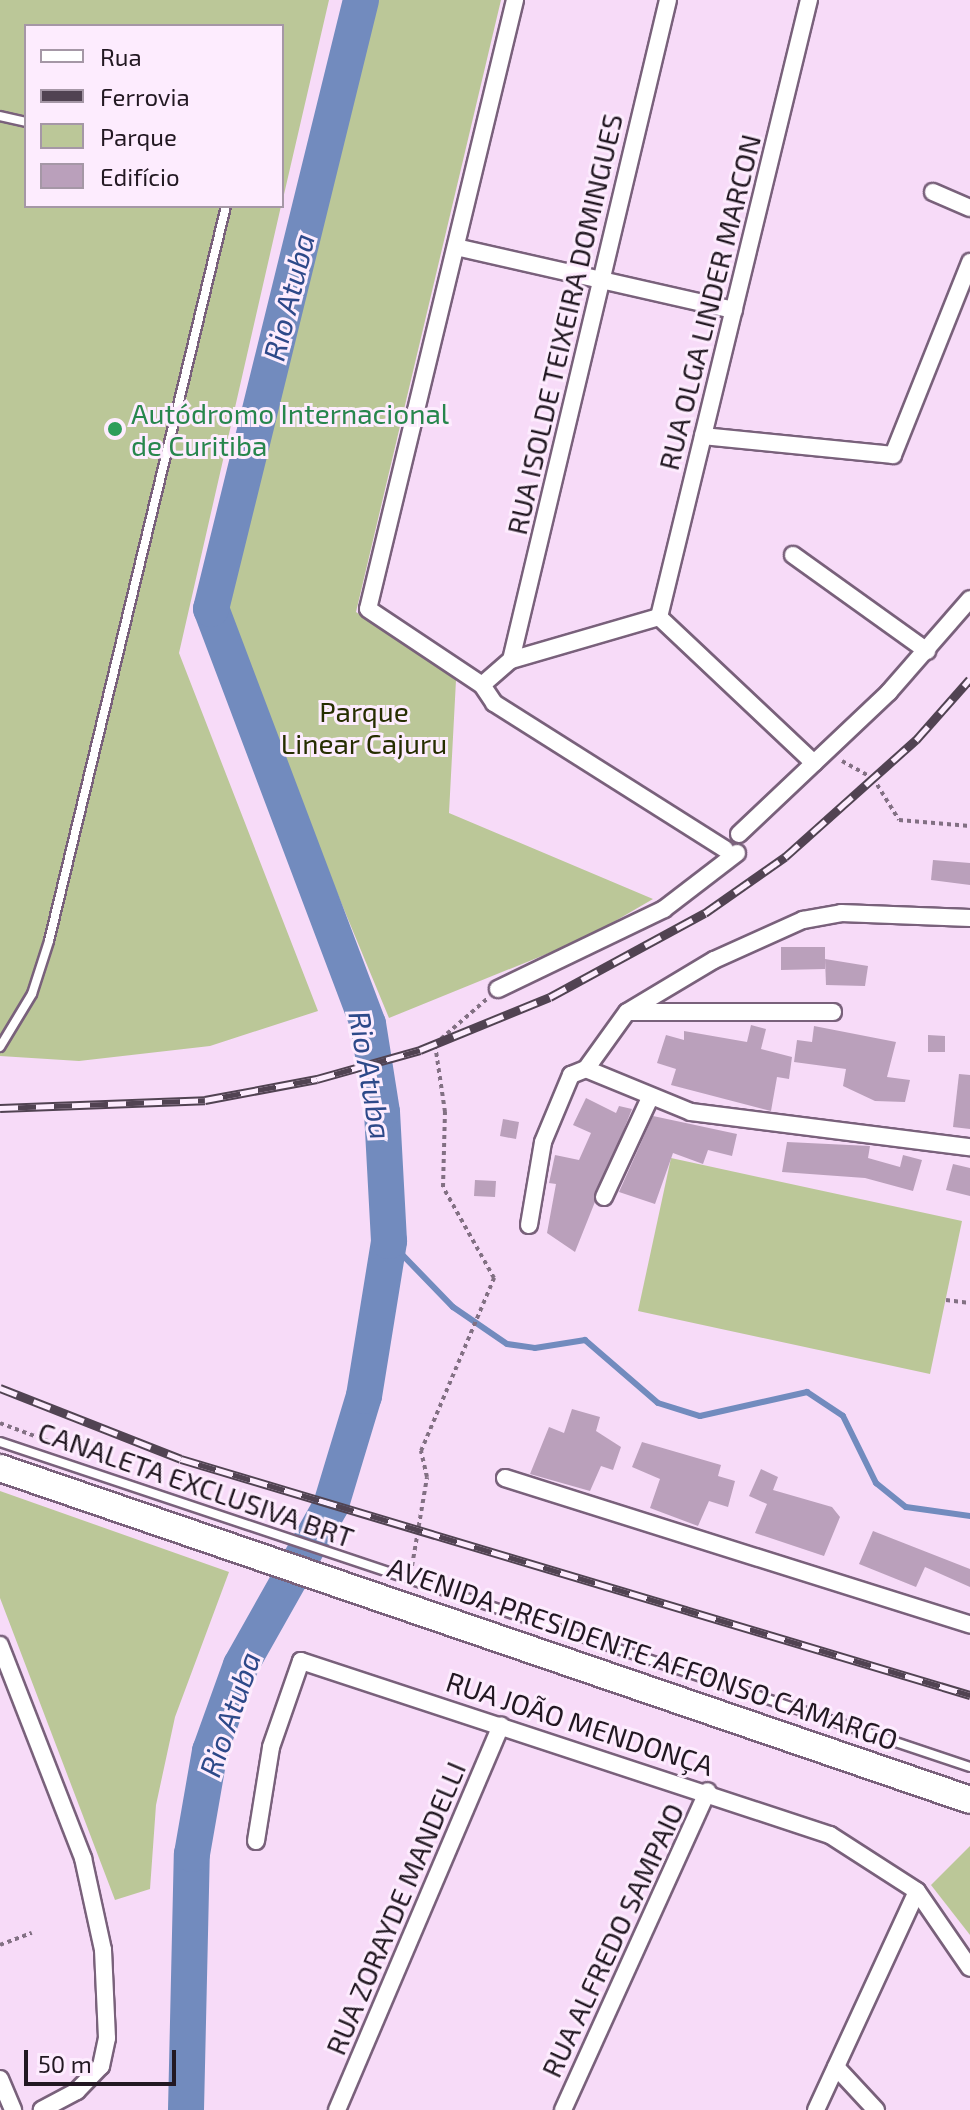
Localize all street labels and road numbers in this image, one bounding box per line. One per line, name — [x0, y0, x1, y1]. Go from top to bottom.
street label: RUA ISOLDE TEIXEIRA DOMINGUES — [499, 109, 629, 539]
street label: RUA OLGA LINDER MARCON — [651, 130, 767, 474]
street label: CANALETA EXCLUSIVA BRT — [33, 1414, 359, 1554]
street label: AVENIDA PRESIDENTE AFFONSO CAMARGO — [383, 1549, 903, 1757]
street label: RUA JOÃO MENDONÇA — [442, 1664, 718, 1782]
street label: RUA ZORAYDE MANDELLI — [318, 1756, 472, 2060]
street label: RUA ALFREDO SAMPAIO — [533, 1797, 691, 2083]

